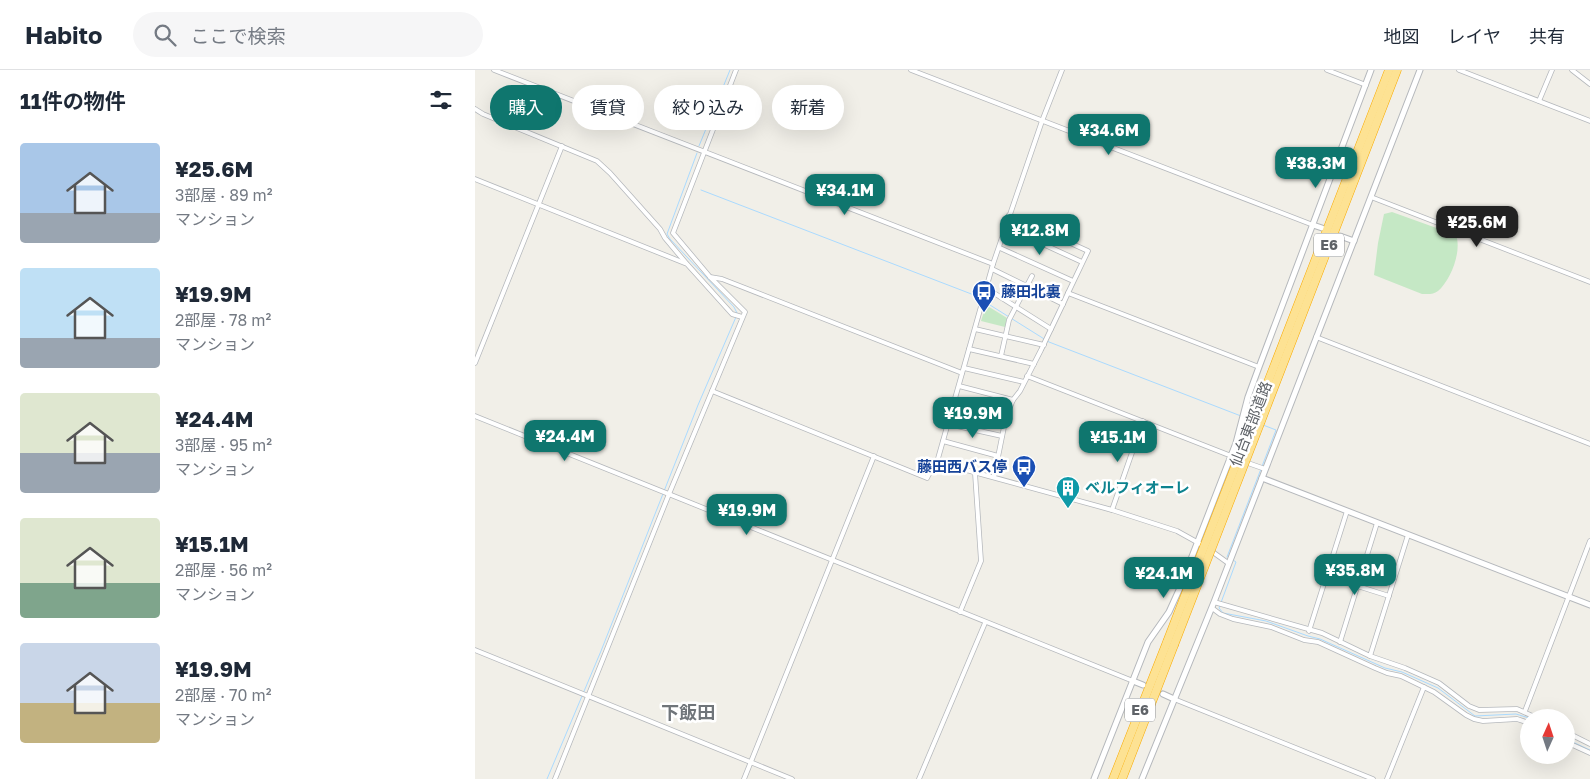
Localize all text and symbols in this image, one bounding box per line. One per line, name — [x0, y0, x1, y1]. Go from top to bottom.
search box — [133, 12, 483, 57]
text: Habito — [25, 20, 103, 49]
icon: search — [151, 21, 179, 49]
text: ここで検索 — [191, 24, 286, 47]
text: 地図 — [1384, 25, 1420, 47]
text: レイヤ — [1448, 25, 1501, 47]
text: 共有 — [1529, 25, 1565, 47]
chip: 購入 — [490, 85, 562, 130]
chip: 賃貸 — [572, 85, 644, 130]
chip: 絞り込み — [654, 85, 762, 130]
chip: 新着 — [772, 85, 844, 130]
icon: filters — [427, 86, 455, 114]
text: 11件の物件 — [20, 88, 126, 114]
pin: ¥34.6M — [1068, 114, 1150, 156]
text: ¥34.6M — [1079, 120, 1139, 140]
pin: ¥38.3M — [1275, 146, 1357, 189]
text: ¥38.3M — [1286, 153, 1346, 173]
text: ¥25.6M — [175, 156, 253, 182]
icon: home — [60, 163, 120, 223]
pin: ¥34.1M — [804, 174, 886, 216]
text: ¥34.1M — [816, 180, 874, 200]
text: 3部屋 · 89 m² — [175, 185, 273, 205]
pin: ¥25.6M — [1436, 206, 1518, 248]
text: マンション — [175, 209, 255, 229]
text: ¥25.6M — [1447, 212, 1507, 232]
pin: ¥12.8M — [999, 214, 1081, 256]
text: ¥12.8M — [1011, 220, 1069, 240]
road number: E6 — [1314, 234, 1344, 256]
bus stop icon: 藤田北裏 — [971, 279, 997, 313]
text: ¥19.9M — [175, 281, 252, 307]
place label: 藤田北裏 — [1001, 282, 1061, 300]
icon: home — [60, 288, 120, 348]
text: 2部屋 · 78 m² — [175, 310, 271, 330]
text: マンション — [175, 334, 255, 354]
street label: 仙台東部道路 — [1226, 378, 1275, 469]
pin: ¥19.9M — [932, 396, 1014, 439]
text: ¥19.9M — [944, 403, 1002, 423]
text: ¥24.4M — [175, 406, 253, 432]
icon: home — [60, 413, 120, 473]
pin: ¥24.4M — [524, 420, 606, 462]
pin: ¥15.1M — [1077, 420, 1159, 463]
text: ¥24.4M — [535, 426, 595, 446]
text: ¥15.1M — [1090, 427, 1146, 447]
text: 3部屋 · 95 m² — [175, 435, 272, 455]
bus stop icon: 藤田西バス停 — [1011, 454, 1037, 488]
place label: 藤田西バス停 — [917, 457, 1007, 475]
text: マンション — [175, 459, 255, 479]
building icon: ベルフィオーレ — [1055, 475, 1081, 509]
place label: ベルフィオーレ — [1085, 478, 1190, 496]
pin: ¥19.9M — [706, 494, 788, 536]
text: ¥19.9M — [718, 500, 776, 520]
text: ¥15.1M — [175, 531, 249, 557]
icon: home — [60, 538, 120, 598]
pin: ¥35.8M — [1314, 554, 1396, 596]
pin: ¥24.1M — [1123, 556, 1205, 599]
text: 2部屋 · 56 m² — [175, 560, 272, 580]
text: ¥35.8M — [1325, 560, 1385, 580]
text: ¥24.1M — [1135, 563, 1193, 583]
text: マンション — [175, 584, 255, 604]
text: ¥19.9M — [175, 656, 252, 682]
icon: home — [60, 663, 120, 723]
text: 2部屋 · 70 m² — [175, 685, 271, 705]
road number: E6 — [1125, 698, 1155, 722]
district label: 下飯田 — [661, 701, 715, 723]
text: マンション — [175, 709, 255, 729]
north arrow — [1520, 709, 1575, 764]
map controls — [1520, 709, 1575, 764]

